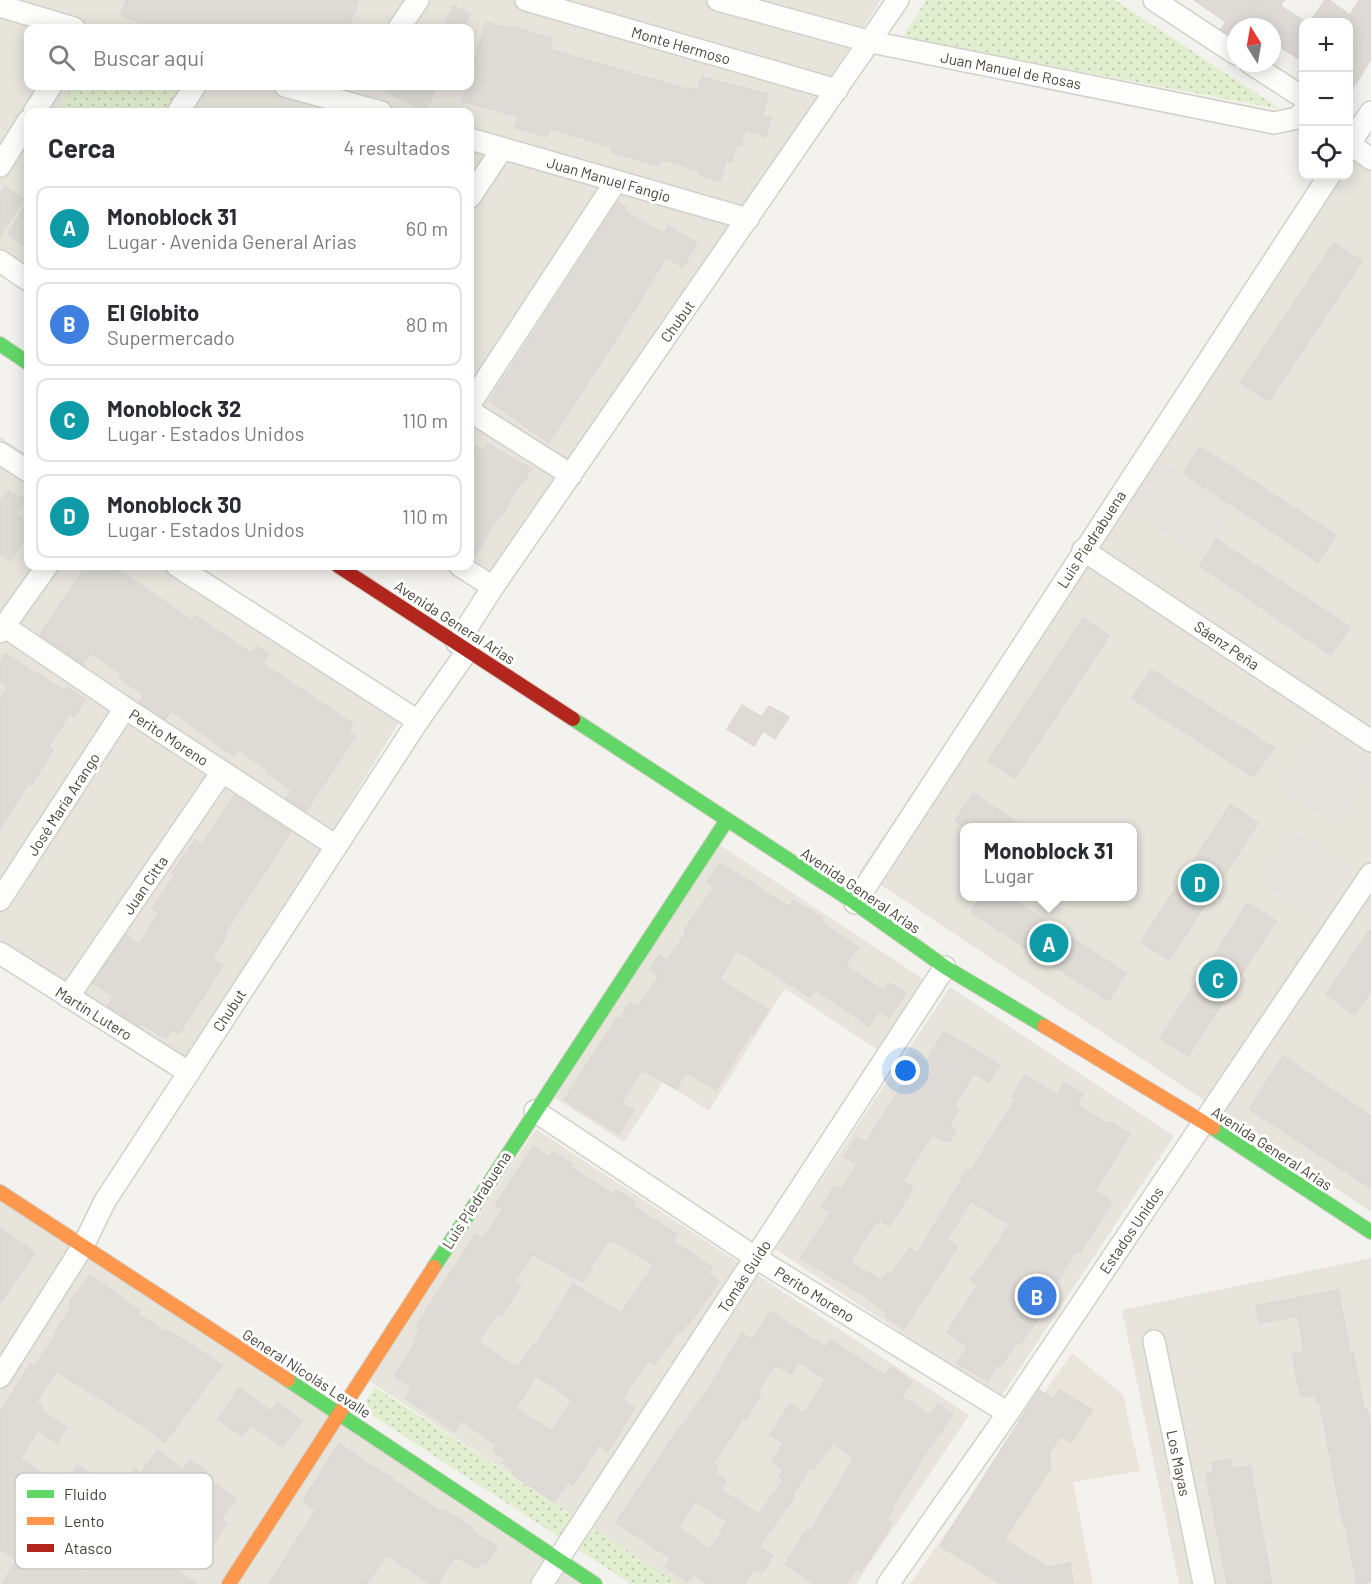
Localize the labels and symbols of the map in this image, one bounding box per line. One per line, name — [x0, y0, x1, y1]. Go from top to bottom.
north arrow — [1227, 18, 1281, 72]
street label: Monte Hermoso — [629, 22, 733, 68]
street label: Juan Manuel de Rosas — [939, 48, 1083, 92]
street label: Juan Manuel Fangio — [545, 153, 673, 205]
street label: Chubut — [656, 297, 698, 345]
street label: Luis Piedrabuena — [1053, 487, 1129, 591]
street label: Avenida General Arias — [391, 576, 519, 668]
street label: Sáenz Peña — [1191, 617, 1263, 673]
street label: Perito Moreno — [126, 705, 212, 769]
street label: José María Arango — [23, 749, 103, 859]
street label: Avenida General Arias — [798, 843, 924, 937]
street label: Juan Citta — [119, 852, 171, 918]
pin: D — [1180, 860, 1220, 906]
pin: A — [1030, 920, 1068, 966]
pin: C — [1198, 956, 1238, 1002]
street label: Martín Lutero — [52, 982, 136, 1044]
street label: Chubut — [209, 985, 249, 1035]
your location — [891, 1056, 920, 1085]
street label: Avenida General Arias — [1208, 1102, 1336, 1194]
street label: Luis Piedrabuena — [438, 1148, 514, 1252]
street label: Estados Unidos — [1095, 1183, 1167, 1277]
street label: Tomás Guido — [714, 1236, 774, 1316]
street label: Perito Moreno — [772, 1262, 858, 1326]
pin: B — [1018, 1274, 1056, 1318]
street label: General Nicolás Levalle — [239, 1325, 375, 1421]
street label: Los Mayas — [1163, 1428, 1195, 1498]
legend — [15, 1473, 213, 1569]
text: Fluido — [64, 1484, 107, 1503]
text: Lento — [64, 1511, 105, 1530]
text: Atasco — [64, 1538, 112, 1557]

